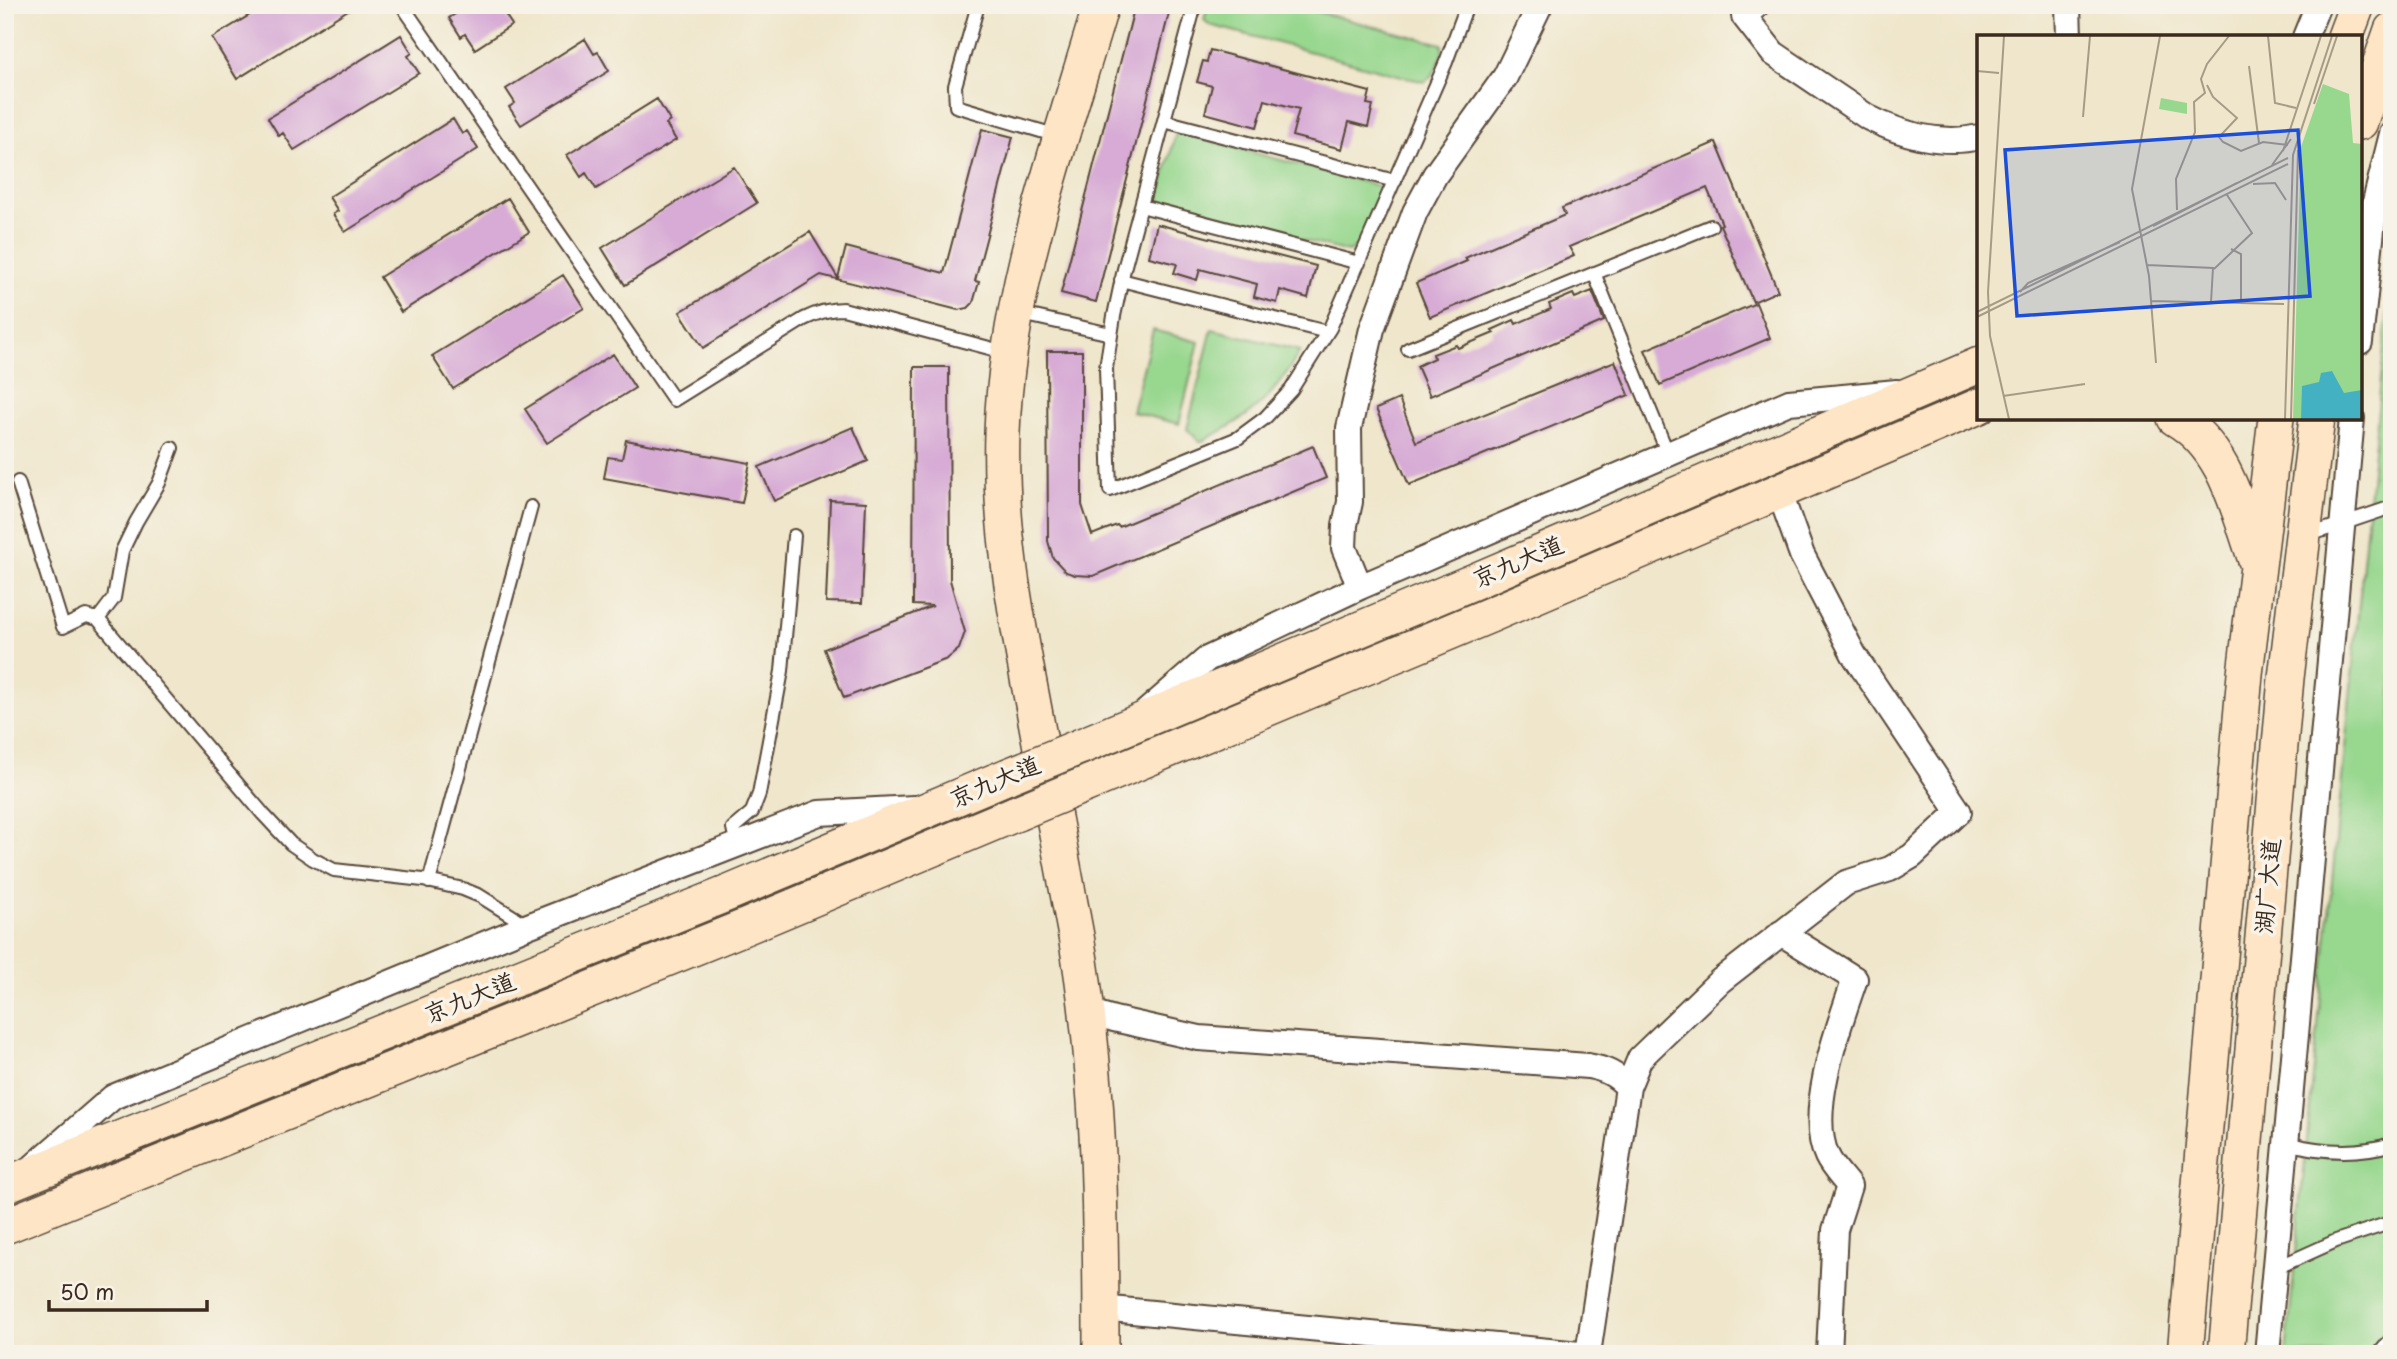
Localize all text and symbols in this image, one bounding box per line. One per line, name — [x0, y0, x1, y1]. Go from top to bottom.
inset map — [1977, 35, 2362, 420]
street label: 京九大道 — [1466, 525, 1568, 595]
street label: 京九大道 — [943, 745, 1045, 815]
street label: 湖广大道 — [2244, 836, 2288, 935]
street label: 京九大道 — [418, 961, 520, 1031]
scale bar — [49, 1268, 206, 1312]
text: 50 m — [60, 1275, 114, 1307]

